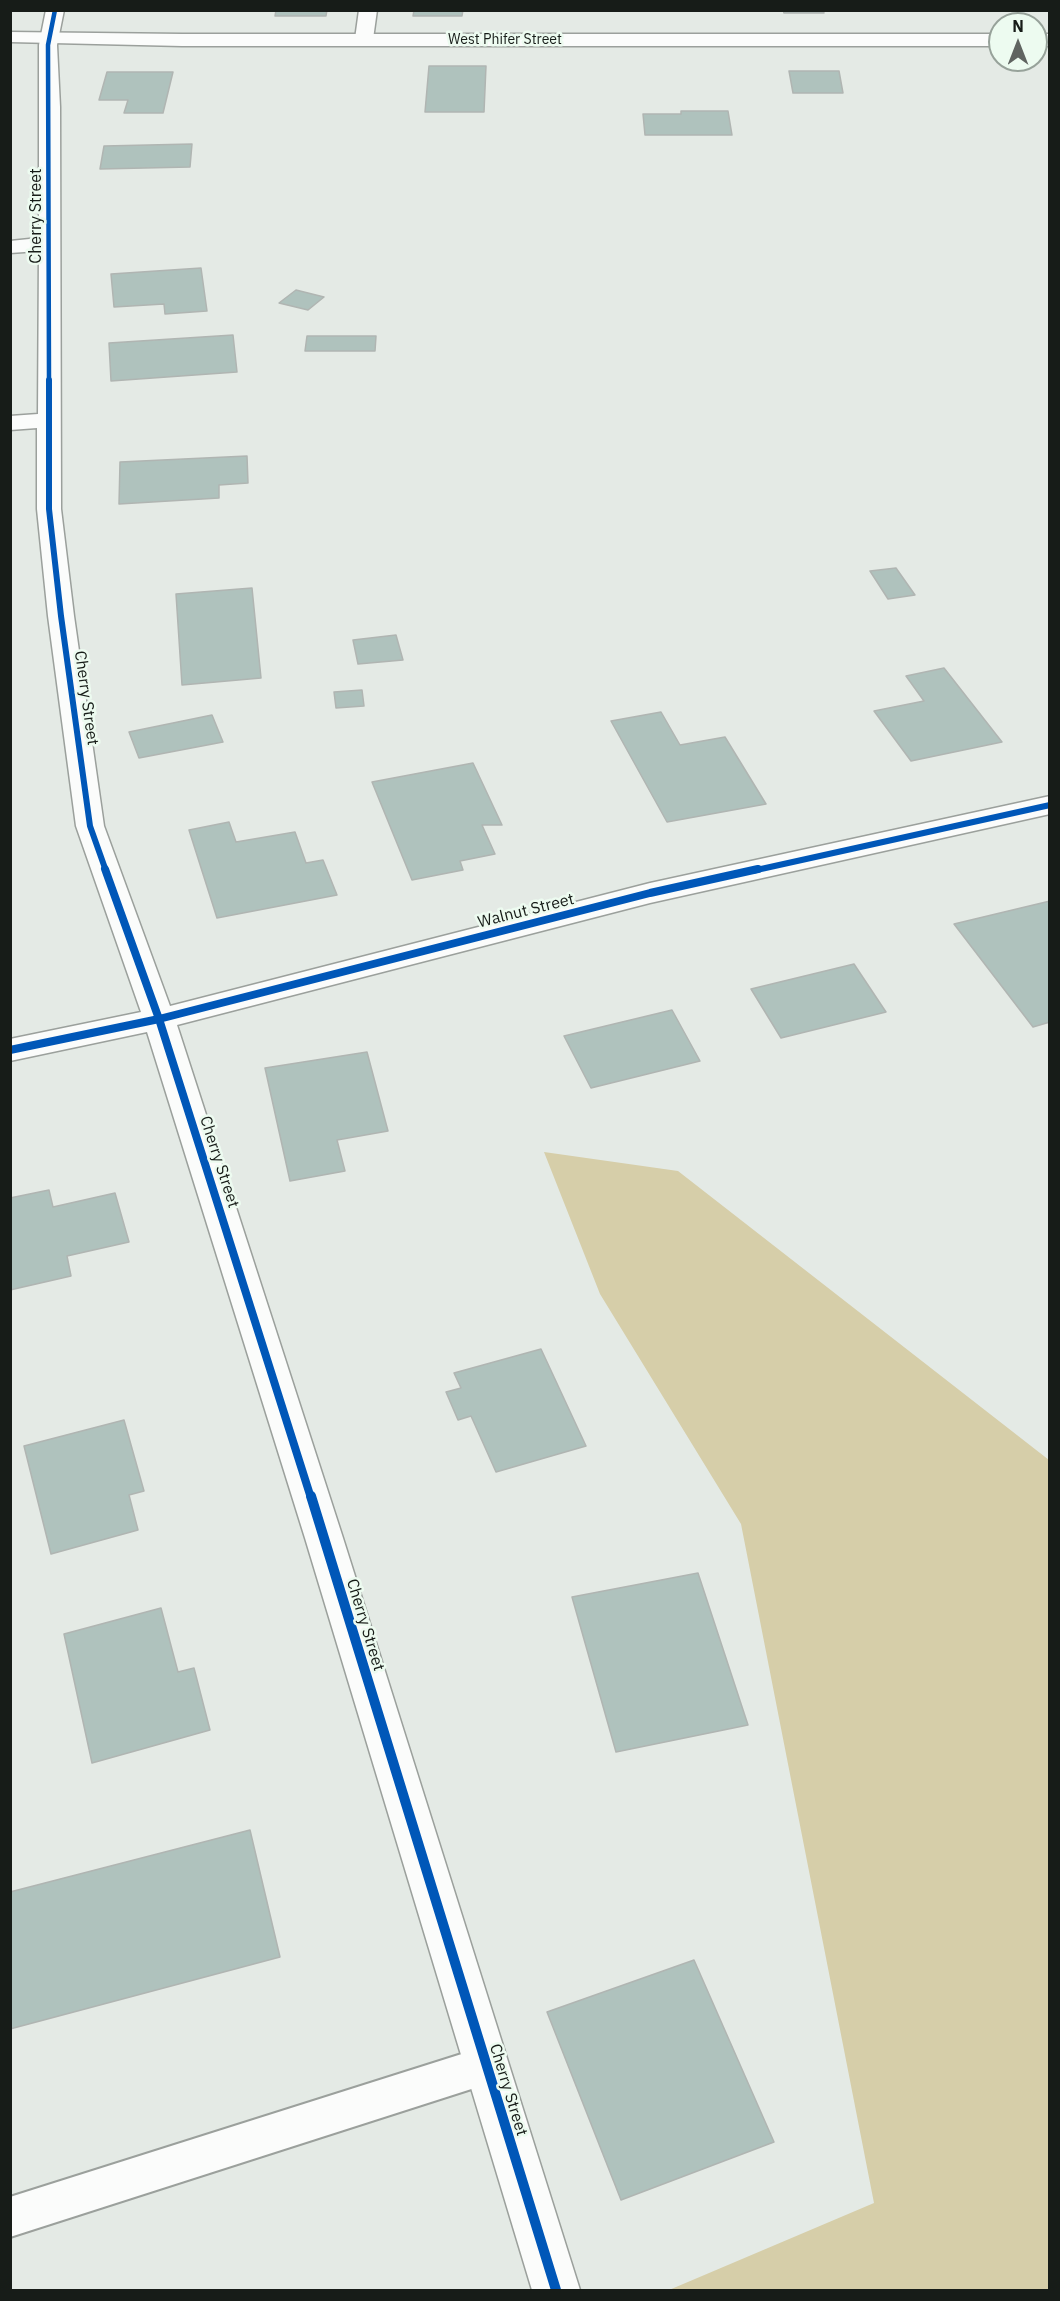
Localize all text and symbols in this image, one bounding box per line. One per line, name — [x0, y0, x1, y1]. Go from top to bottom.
north arrow — [988, 12, 1048, 72]
text: N — [1012, 16, 1024, 36]
street label: West Phifer Street — [448, 32, 562, 48]
street label: Cherry Street — [26, 168, 46, 264]
street label: Cherry Street — [70, 649, 102, 747]
street label: Walnut Street — [476, 890, 576, 932]
street label: Cherry Street — [195, 1114, 243, 1210]
street label: Cherry Street — [342, 1577, 388, 1673]
street label: Cherry Street — [485, 2042, 531, 2138]

